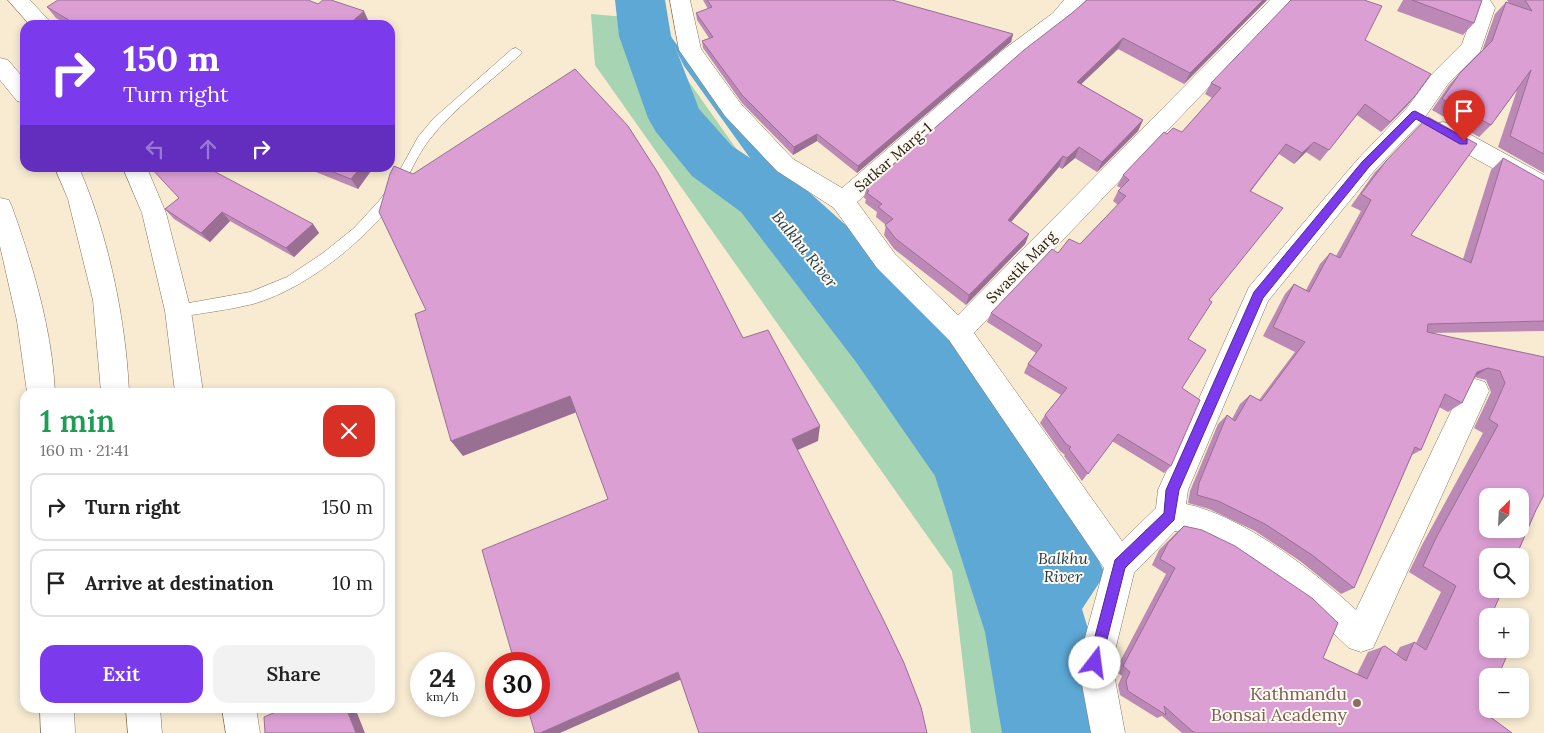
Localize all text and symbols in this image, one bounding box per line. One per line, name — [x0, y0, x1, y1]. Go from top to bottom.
text: 150 m — [123, 36, 220, 81]
icon: right — [40, 40, 105, 105]
text: Turn right — [123, 80, 228, 108]
pin — [1443, 90, 1485, 141]
icon: arrive — [1450, 97, 1478, 125]
street label: Satkar Marg-1 — [850, 118, 936, 196]
icon: left — [141, 135, 169, 163]
icon: ahead — [194, 135, 222, 163]
icon: right — [247, 135, 275, 163]
water label: Balkhu River — [768, 207, 842, 292]
street label: Swastik Marg — [982, 226, 1061, 307]
text: 1 min — [40, 402, 115, 440]
button: close — [323, 405, 375, 457]
text: 160 m · 21:41 — [40, 440, 129, 460]
north arrow — [1479, 488, 1529, 538]
map controls — [1479, 488, 1529, 718]
icon: right — [42, 493, 70, 521]
text: Turn right — [85, 495, 181, 519]
text: 150 m — [322, 495, 373, 519]
water label: Balkhu River — [1038, 548, 1089, 586]
button: search — [1479, 548, 1529, 598]
icon: arrive — [42, 569, 70, 597]
text: Arrive at destination — [85, 571, 274, 595]
text: 10 m — [332, 571, 373, 595]
button: + — [1479, 608, 1529, 658]
position arrow — [1068, 636, 1120, 688]
button: Exit — [40, 645, 203, 703]
button: Share — [213, 645, 375, 703]
speed limit sign: 30 — [485, 652, 550, 717]
text: 24 — [429, 662, 456, 694]
button: − — [1479, 668, 1529, 718]
place label: Kathmandu Bonsai Academy — [1211, 682, 1347, 726]
text: km/h — [426, 689, 459, 704]
marker: Kathmandu Bonsai Academy — [1351, 697, 1363, 709]

